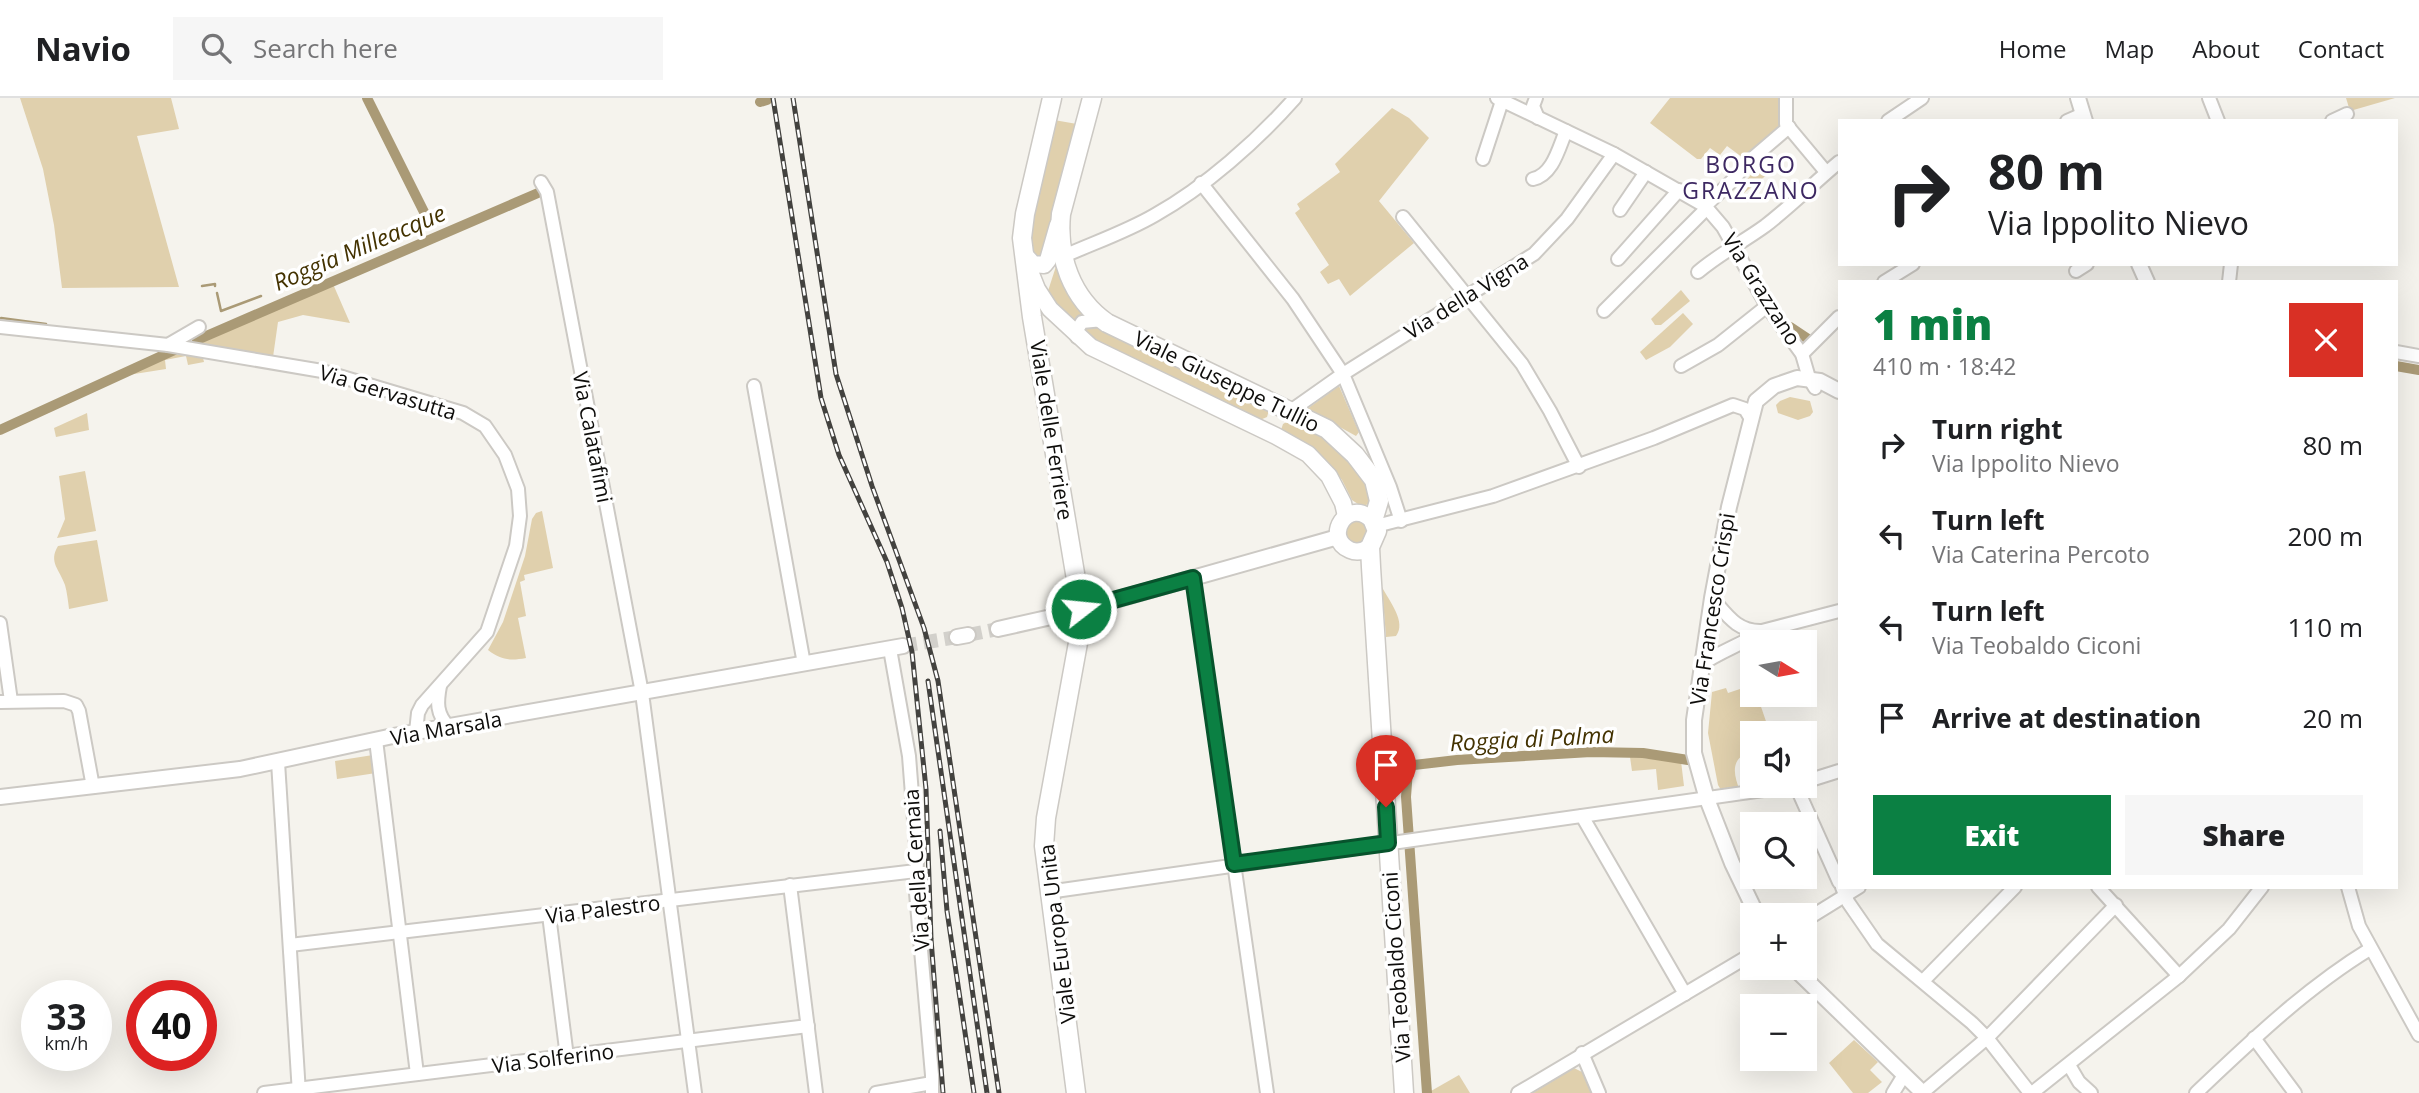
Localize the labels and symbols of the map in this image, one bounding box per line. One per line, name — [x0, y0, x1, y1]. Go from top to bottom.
district label: BORGO GRAZZANO — [1682, 148, 1820, 206]
water label: Roggia Milleacque — [268, 196, 450, 298]
street label: Via Grazzano — [1716, 228, 1808, 350]
street label: Via della Vigna — [1399, 247, 1533, 345]
street label: Viale Giuseppe Tullio — [1130, 324, 1324, 438]
street label: Viale delle Ferriere — [1024, 338, 1080, 522]
street label: Via Gervasutta — [316, 358, 460, 426]
street label: Via Calatafimi — [567, 369, 619, 505]
street label: Via Francesco Crispi — [1683, 511, 1741, 707]
position arrow — [1044, 572, 1118, 646]
north arrow — [1740, 630, 1816, 707]
street label: Via Marsala — [388, 704, 504, 752]
water label: Roggia di Palma — [1449, 718, 1615, 758]
pin — [1356, 735, 1416, 807]
street label: Via della Cernaia — [896, 788, 936, 952]
street label: Viale Europa Unita — [1032, 843, 1082, 1025]
street label: Via Teobaldo Ciconi — [1375, 871, 1417, 1063]
street label: Via Palestro — [544, 888, 662, 930]
speed limit sign: 40 — [126, 980, 217, 1071]
street label: Via Solferino — [490, 1037, 616, 1079]

